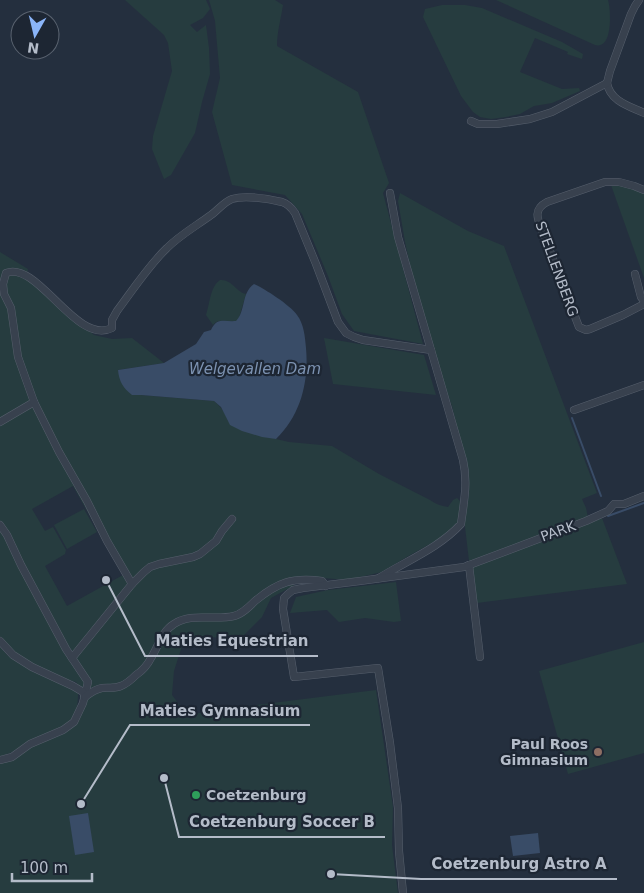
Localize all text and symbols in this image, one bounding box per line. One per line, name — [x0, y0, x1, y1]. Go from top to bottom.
north arrow — [10, 10, 60, 60]
text: N — [26, 39, 40, 57]
street label: STELLENBERG — [532, 219, 582, 319]
water label: Welgevallen Dam — [189, 360, 321, 378]
street label: PARK — [538, 517, 578, 545]
callout: Maties Equestrian — [145, 626, 318, 656]
text: Maties Equestrian — [156, 632, 308, 650]
callout: Maties Gymnasium — [130, 695, 310, 725]
text: Maties Gymnasium — [140, 702, 300, 720]
place label: Paul Roos Gimnasium — [500, 736, 588, 768]
marker: Paul Roos Gimnasium — [592, 746, 604, 758]
place label: Coetzenburg — [206, 787, 307, 803]
marker: Coetzenburg — [190, 789, 202, 801]
callout: Coetzenburg Soccer B — [179, 807, 385, 837]
text: Coetzenburg Soccer B — [189, 813, 375, 831]
callout: Coetzenburg Astro A — [421, 849, 617, 879]
scale bar — [12, 850, 92, 882]
text: Coetzenburg Astro A — [431, 855, 607, 873]
text: 100 m — [20, 859, 68, 877]

